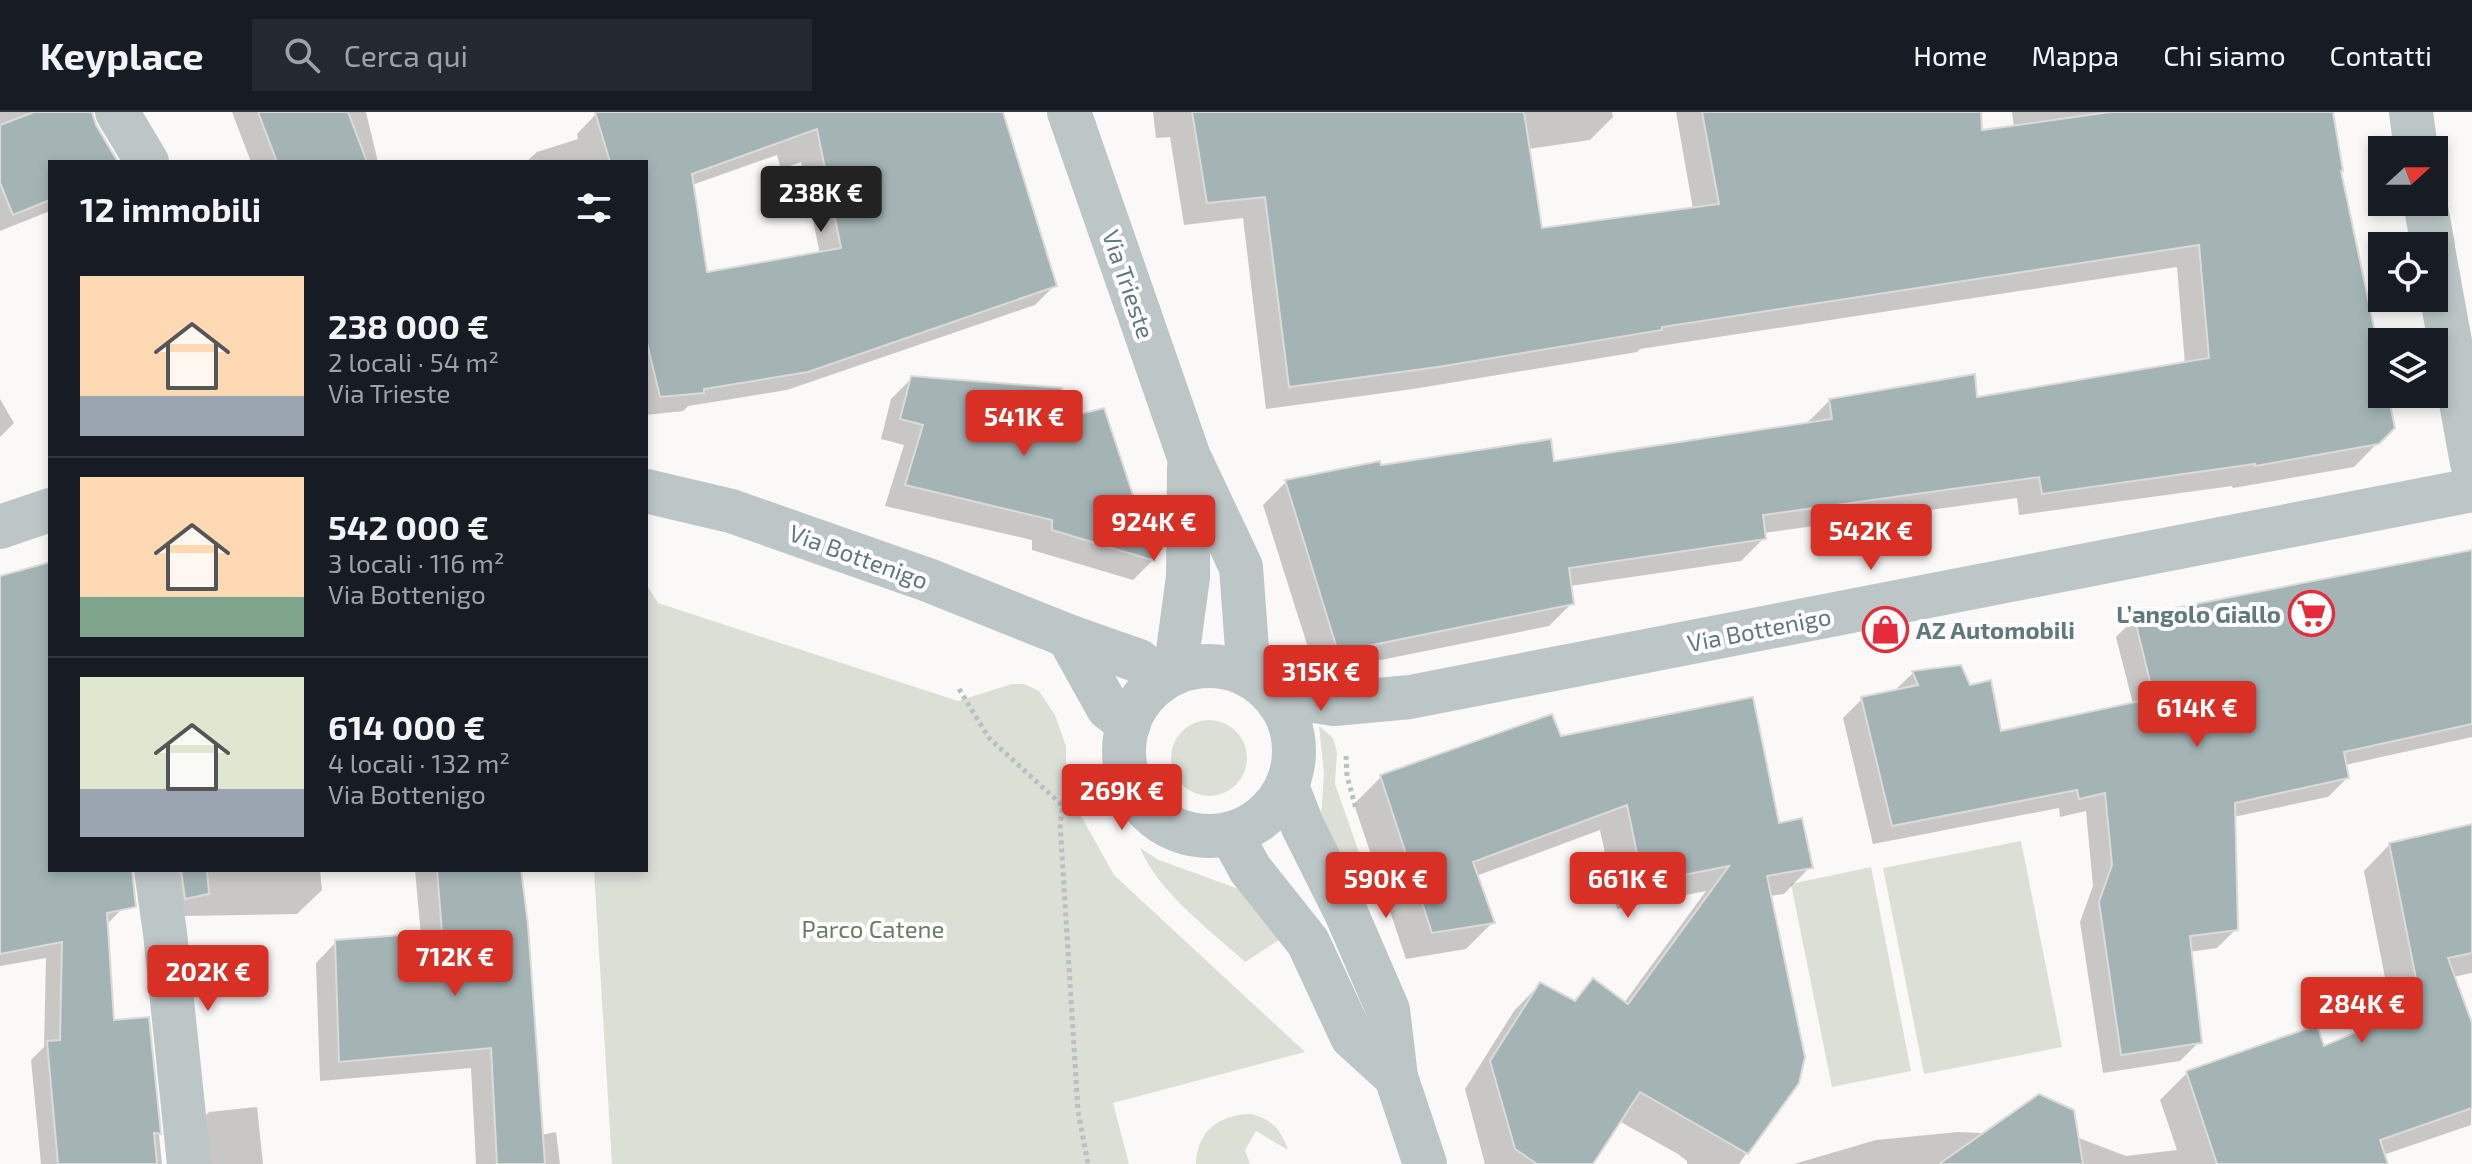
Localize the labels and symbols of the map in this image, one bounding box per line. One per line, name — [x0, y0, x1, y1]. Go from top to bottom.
north arrow — [2368, 136, 2448, 216]
pin: 238K € — [756, 166, 886, 234]
street label: Via Trieste — [1097, 226, 1161, 342]
pin: 541K € — [959, 390, 1089, 458]
pin: 924K € — [1089, 495, 1219, 563]
pin: 542K € — [1806, 504, 1936, 572]
street label: Via Bottenigo — [786, 517, 932, 595]
supermarket icon: L’angolo Giallo — [2288, 589, 2336, 637]
place label: L’angolo Giallo — [2116, 599, 2281, 628]
street label: Via Bottenigo — [1685, 601, 1833, 657]
shop icon: AZ Automobili — [1861, 605, 1909, 653]
place label: AZ Automobili — [1916, 615, 2075, 644]
pin: 315K € — [1256, 645, 1386, 713]
pin: 614K € — [2132, 681, 2262, 749]
pin: 269K € — [1057, 764, 1187, 832]
pin: 590K € — [1321, 852, 1451, 920]
pin: 661K € — [1563, 852, 1693, 920]
park label: Parco Catene — [802, 914, 944, 943]
pin: 712K € — [390, 930, 520, 998]
pin: 202K € — [143, 945, 273, 1013]
pin: 284K € — [2297, 977, 2427, 1045]

